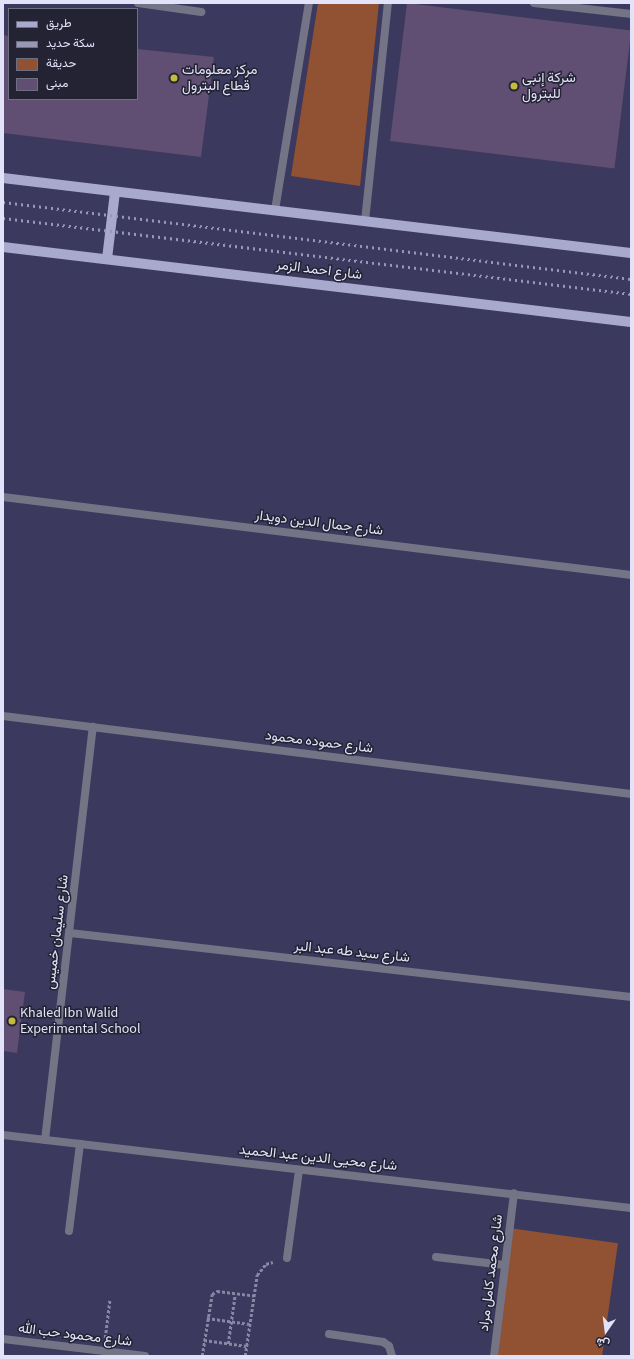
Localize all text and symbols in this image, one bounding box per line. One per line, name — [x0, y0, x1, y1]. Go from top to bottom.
legend — [8, 8, 138, 100]
text: طريق — [46, 15, 71, 32]
text: سكة حديد — [46, 35, 95, 52]
text: حديقة — [46, 55, 76, 72]
place label: مركز معلومات قطاع البترول — [182, 62, 258, 94]
place label: شركة إنبى للبترول — [522, 70, 576, 102]
marker: مركز معلومات قطاع البترول — [169, 73, 179, 83]
text: مبنى — [46, 75, 68, 92]
marker: شركة إنبى للبترول — [509, 81, 519, 91]
street label: شارع احمد الزمر — [275, 256, 363, 284]
street label: شارع جمال الدين دويدار — [254, 507, 384, 539]
street label: شارع حموده محمود — [264, 727, 374, 757]
street label: شارع سليمان خميس — [42, 874, 72, 990]
street label: شارع سيد طه عبد البر — [293, 938, 411, 966]
place label: Khaled Ibn Walid Experimental School — [20, 1005, 140, 1038]
marker: Khaled Ibn Walid Experimental School — [7, 1016, 17, 1026]
street label: شارع محيى الدين عبد الحميد — [238, 1141, 398, 1175]
street label: شارع محمد كامل مراد — [475, 1214, 507, 1332]
north arrow — [586, 1311, 626, 1351]
street label: شارع محمود حب الله — [17, 1320, 133, 1350]
text: ش — [595, 1334, 611, 1352]

